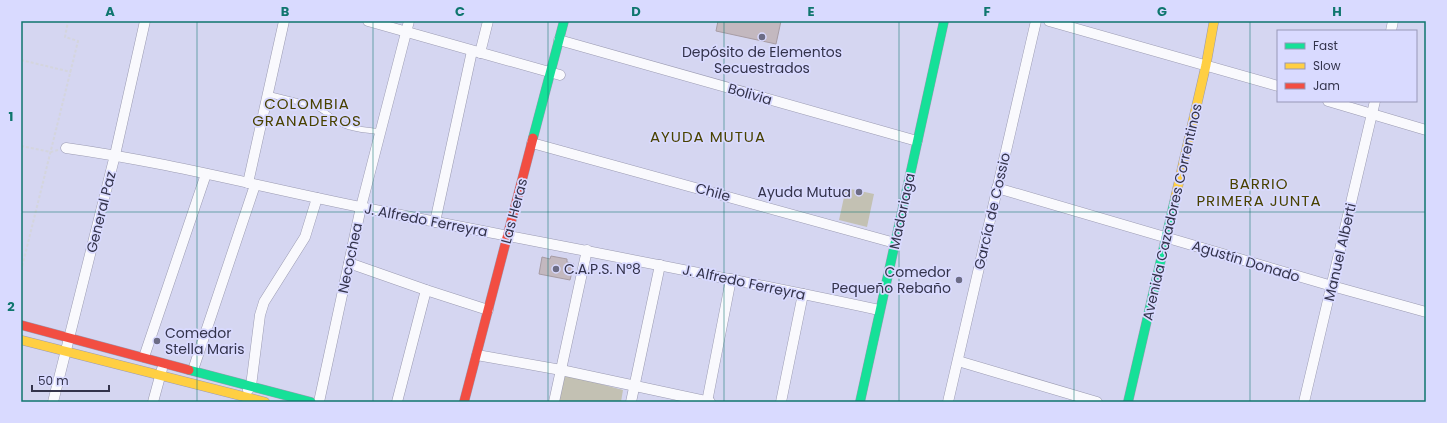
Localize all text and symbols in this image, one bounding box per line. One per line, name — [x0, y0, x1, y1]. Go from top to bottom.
text: A — [105, 2, 115, 21]
text: B — [281, 2, 290, 21]
text: C — [455, 2, 465, 21]
text: D — [631, 2, 641, 21]
text: E — [807, 2, 815, 21]
text: F — [983, 2, 991, 21]
text: G — [1157, 2, 1167, 21]
text: H — [1332, 2, 1342, 21]
legend — [1277, 30, 1417, 102]
marker: Depósito de Elementos Secuestrados — [757, 32, 767, 42]
text: Fast — [1313, 37, 1338, 54]
place label: Depósito de Elementos Secuestrados — [682, 42, 842, 78]
text: Slow — [1313, 57, 1341, 74]
text: Jam — [1313, 77, 1340, 94]
street label: Bolivia — [726, 78, 774, 110]
district label: COLOMBIA GRANADEROS — [252, 93, 362, 131]
street label: Avenida Cazadores Correntinos — [1137, 102, 1207, 322]
text: 1 — [9, 107, 13, 126]
district label: AYUDA MUTUA — [650, 126, 766, 147]
street label: García de Cossio — [969, 151, 1015, 271]
street label: General Paz — [81, 169, 121, 255]
street label: Madariaga — [884, 171, 920, 251]
district label: BARRIO PRIMERA JUNTA — [1196, 173, 1322, 211]
street label: Las Heras — [496, 176, 532, 246]
street label: Chile — [693, 178, 733, 206]
place label: Ayuda Mutua — [758, 182, 851, 202]
marker: Ayuda Mutua — [854, 187, 864, 197]
street label: J. Alfredo Ferreyra — [363, 198, 489, 242]
street label: Manuel Alberti — [1319, 201, 1361, 303]
street label: Necochea — [333, 221, 367, 295]
street label: Agustín Donado — [1189, 235, 1303, 287]
place label: C.A.P.S. Nº8 — [564, 259, 641, 279]
street label: J. Alfredo Ferreyra — [681, 259, 807, 305]
place label: Comedor Pequeño Rebaño — [831, 262, 951, 298]
marker: C.A.P.S. Nº8 — [551, 264, 561, 274]
marker: Comedor Pequeño Rebaño — [954, 275, 964, 285]
text: 2 — [7, 297, 15, 316]
place label: Comedor Stella Maris — [165, 323, 245, 359]
marker: Comedor Stella Maris — [152, 336, 162, 346]
scale bar — [32, 367, 109, 393]
text: 50 m — [38, 372, 69, 389]

